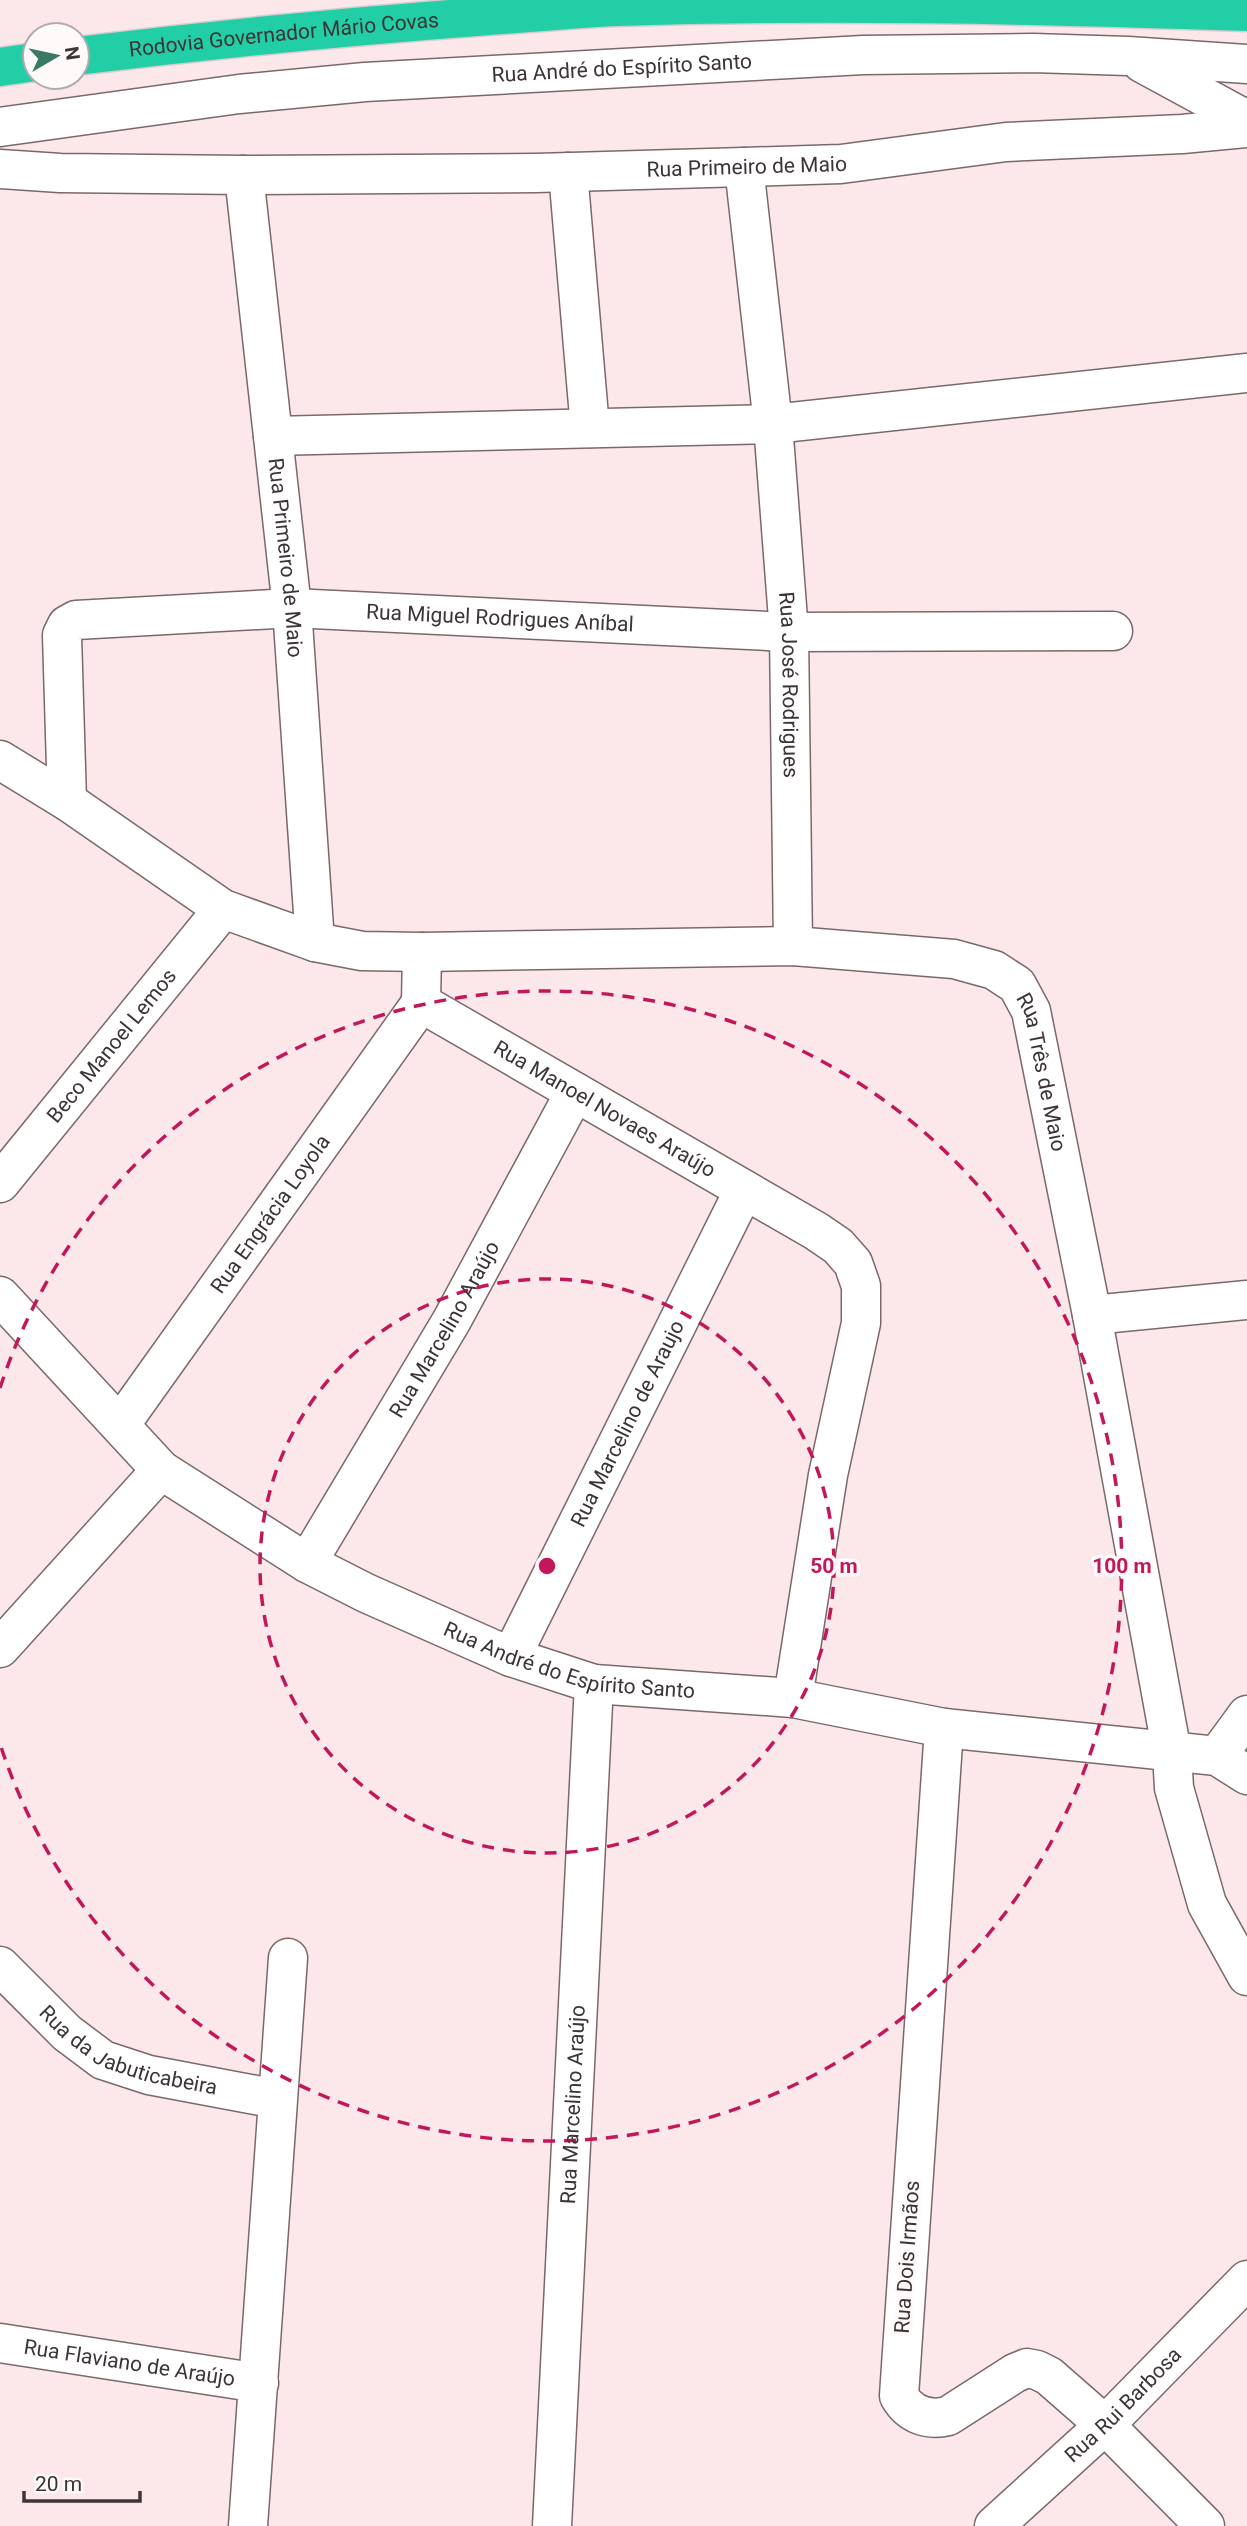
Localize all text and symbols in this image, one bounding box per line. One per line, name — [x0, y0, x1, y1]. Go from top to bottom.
street label: Rodovia Governador Mário Covas — [128, 8, 440, 62]
north arrow — [21, 21, 91, 91]
text: N — [60, 45, 85, 62]
street label: Rua André do Espírito Santo — [491, 49, 753, 87]
street label: Rua Primeiro de Maio — [646, 152, 847, 182]
street label: Rua Primeiro de Maio — [263, 457, 307, 658]
street label: Rua José Rodrigues — [774, 591, 803, 778]
street label: Rua Miguel Rodrigues Aníbal — [365, 600, 634, 636]
street label: Beco Manoel Lemos — [42, 964, 181, 1127]
street label: Rua Três de Maio — [1011, 989, 1071, 1153]
street label: Rua Manoel Novaes Araújo — [490, 1036, 720, 1182]
street label: Rua Engrácia Loyola — [206, 1130, 335, 1298]
street label: Rua Marcelino Araújo — [384, 1237, 504, 1422]
street label: Rua Marcelino de Araujo — [566, 1316, 689, 1531]
centre of rings — [535, 1554, 559, 1578]
text: 50 m — [810, 1554, 858, 1578]
text: 100 m — [1092, 1554, 1152, 1578]
street label: Rua André do Espírito Santo — [440, 1617, 696, 1703]
street label: Rua da Jabuticabeira — [34, 2000, 219, 2100]
street label: Rua Marcelino Araújo — [556, 2004, 590, 2205]
street label: Rua Dois Irmãos — [890, 2180, 924, 2334]
street label: Rua Flaviano de Araújo — [22, 2335, 237, 2391]
street label: Rua Rui Barbosa — [1060, 2342, 1186, 2467]
scale bar — [24, 2460, 140, 2504]
text: 20 m — [35, 2472, 82, 2496]

